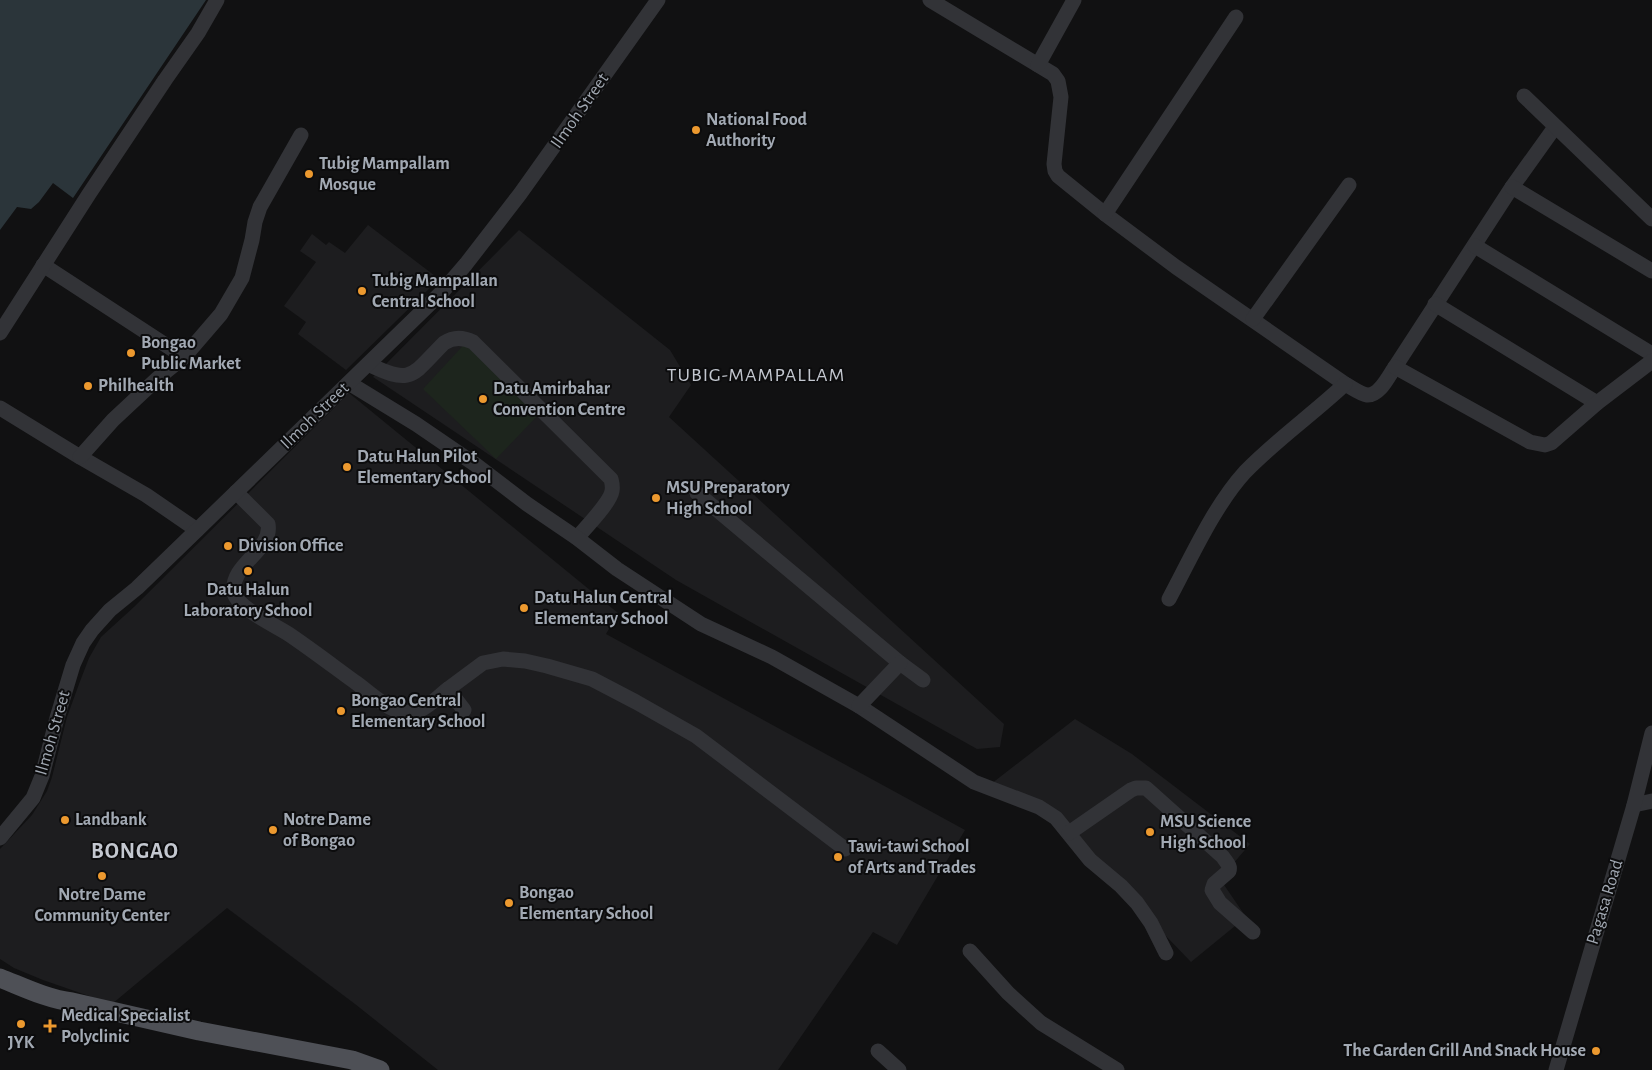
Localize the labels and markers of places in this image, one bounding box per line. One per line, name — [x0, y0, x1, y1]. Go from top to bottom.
place label: National Food Authority — [706, 111, 808, 150]
marker: National Food Authority — [690, 124, 702, 136]
place label: Tubig Mampallam Mosque — [319, 155, 450, 194]
marker: Tubig Mampallam Mosque — [303, 168, 315, 180]
place label: Tubig Mampallan Central School — [372, 272, 498, 311]
marker: Tubig Mampallan Central School — [356, 285, 368, 297]
place label: Bongao Public Market — [141, 334, 241, 373]
marker: Bongao Public Market — [125, 347, 137, 359]
place label: Philhealth — [98, 377, 174, 395]
marker: Philhealth — [82, 380, 94, 392]
place label: Datu Amirbahar Convention Centre — [493, 380, 626, 419]
marker: Datu Amirbahar Convention Centre — [477, 393, 489, 405]
place label: Datu Halun Pilot Elementary School — [357, 448, 492, 487]
marker: Datu Halun Pilot Elementary School — [341, 461, 353, 473]
place label: MSU Preparatory High School — [666, 479, 791, 518]
marker: MSU Preparatory High School — [650, 492, 662, 504]
place label: Division Office — [238, 537, 343, 555]
marker: Division Office — [222, 540, 234, 552]
marker: Datu Halun Laboratory School — [242, 565, 254, 577]
place label: Datu Halun Laboratory School — [184, 581, 312, 620]
place label: Datu Halun Central Elementary School — [534, 589, 672, 628]
marker: Datu Halun Central Elementary School — [518, 602, 530, 614]
place label: Bongao Central Elementary School — [351, 692, 486, 731]
marker: Bongao Central Elementary School — [335, 705, 347, 717]
place label: Landbank — [75, 811, 147, 829]
place label: Notre Dame of Bongao — [283, 811, 371, 850]
place label: MSU Science High School — [1160, 813, 1251, 852]
marker: Landbank — [59, 814, 71, 826]
marker: Notre Dame of Bongao — [267, 824, 279, 836]
marker: MSU Science High School — [1144, 826, 1156, 838]
place label: Tawi-tawi School of Arts and Trades — [848, 838, 976, 877]
marker: Tawi-tawi School of Arts and Trades — [832, 851, 844, 863]
marker: Notre Dame Community Center — [96, 870, 108, 882]
place label: Bongao Elementary School — [519, 884, 654, 923]
place label: Notre Dame Community Center — [35, 886, 170, 925]
marker: Bongao Elementary School — [503, 897, 515, 909]
place label: Medical Specialist Polyclinic — [61, 1007, 190, 1046]
marker: JYK — [15, 1018, 27, 1030]
marker: Medical Specialist Polyclinic — [43, 1019, 57, 1033]
place label: JYK — [8, 1034, 35, 1052]
place label: The Garden Grill And Snack House — [1343, 1042, 1586, 1060]
marker: The Garden Grill And Snack House — [1590, 1045, 1602, 1057]

